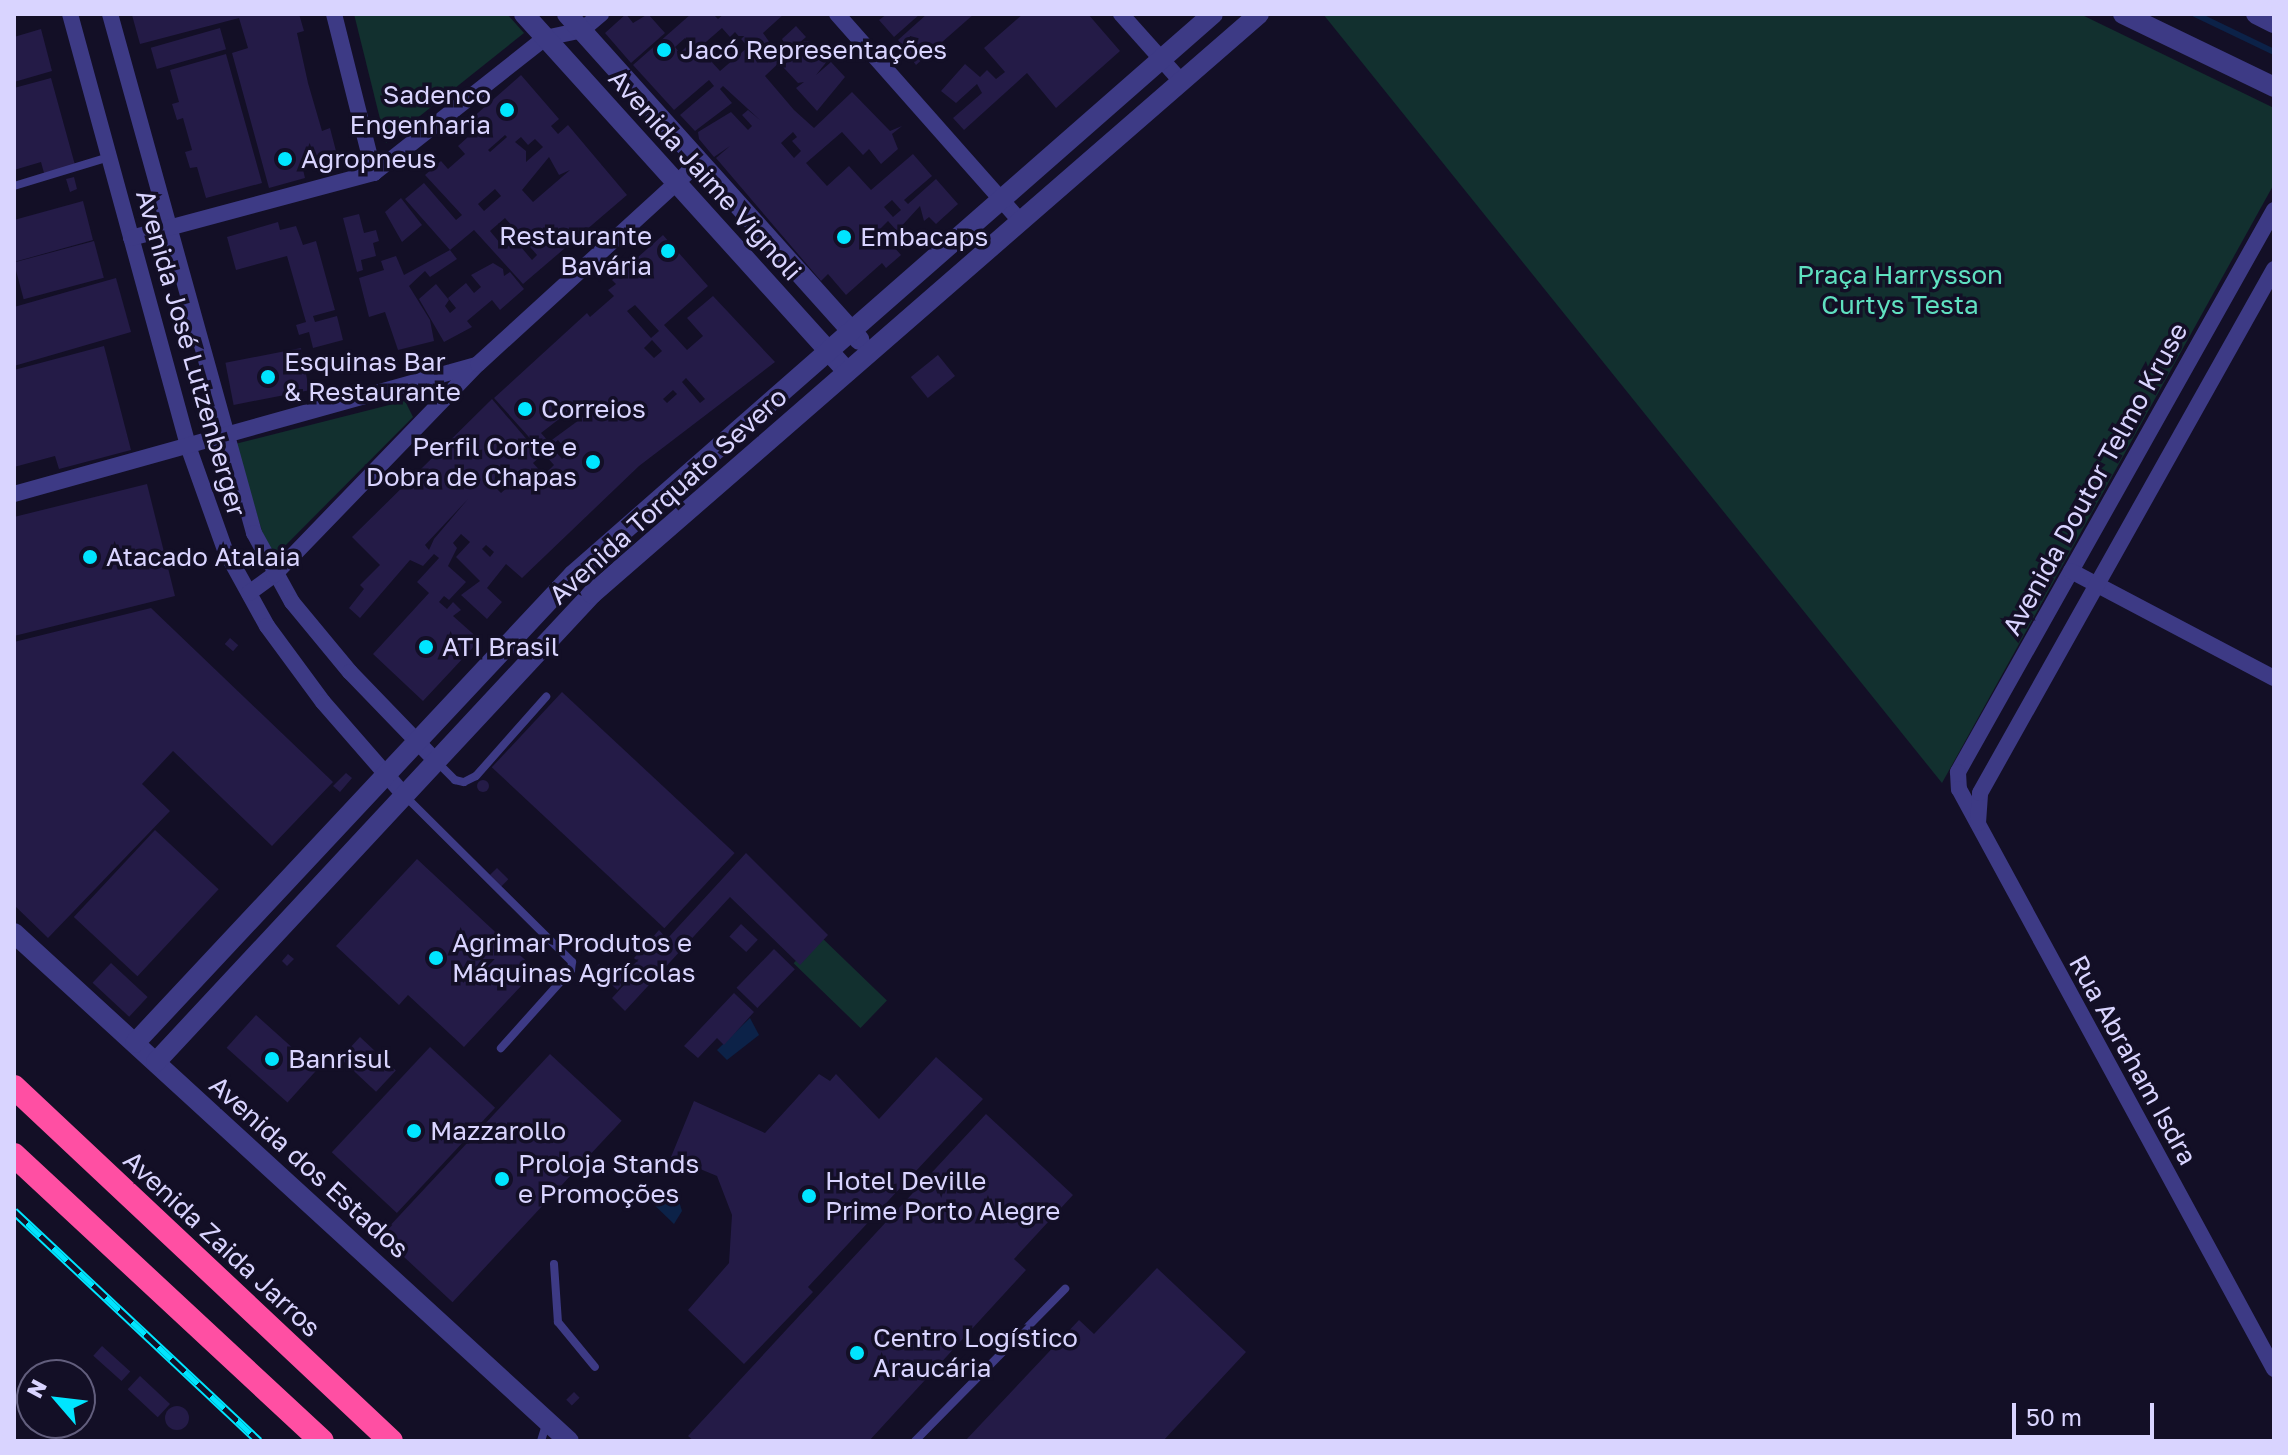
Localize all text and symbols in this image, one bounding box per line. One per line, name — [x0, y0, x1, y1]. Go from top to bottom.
place label: Jacó Representações — [680, 34, 947, 66]
marker: Jacó Representações — [655, 41, 673, 59]
street label: Avenida Jaime Vignoli — [602, 63, 808, 287]
place label: Sadenco Engenharia — [350, 79, 491, 140]
marker: Sadenco Engenharia — [498, 101, 516, 119]
place label: Agropneus — [301, 143, 436, 175]
marker: Agropneus — [276, 150, 294, 168]
street label: Avenida José Lutzenberger — [129, 186, 253, 520]
place label: Restaurante Bavária — [499, 220, 652, 282]
place label: Embacaps — [860, 221, 988, 253]
marker: Embacaps — [835, 228, 853, 246]
marker: Restaurante Bavária — [659, 242, 677, 260]
park label: Praça Harrysson Curtys Testa — [1797, 259, 2003, 320]
street label: Avenida Doutor Telmo Kruse — [1996, 317, 2194, 641]
place label: Esquinas Bar & Restaurante — [284, 346, 461, 408]
marker: Esquinas Bar & Restaurante — [259, 368, 277, 386]
street label: Avenida Torquato Severo — [543, 381, 793, 611]
place label: Correios — [541, 393, 646, 425]
marker: Correios — [516, 400, 534, 418]
place label: Perfil Corte e Dobra de Chapas — [366, 431, 577, 492]
marker: Perfil Corte e Dobra de Chapas — [584, 453, 602, 471]
place label: Atacado Atalaia — [106, 541, 301, 573]
marker: Atacado Atalaia — [81, 548, 99, 566]
place label: ATI Brasil — [442, 631, 559, 663]
marker: ATI Brasil — [417, 638, 435, 656]
place label: Agrimar Produtos e Máquinas Agrícolas — [452, 927, 696, 988]
marker: Agrimar Produtos e Máquinas Agrícolas — [427, 949, 445, 967]
street label: Rua Abraham Isdra — [2062, 950, 2204, 1170]
place label: Banrisul — [288, 1043, 391, 1075]
marker: Banrisul — [263, 1050, 281, 1068]
street label: Avenida dos Estados — [203, 1069, 415, 1265]
place label: Mazzarollo — [430, 1115, 566, 1147]
marker: Mazzarollo — [405, 1122, 423, 1140]
street label: Avenida Zaida Jarros — [117, 1145, 327, 1343]
place label: Proloja Stands e Promoções — [518, 1148, 699, 1210]
place label: Hotel Deville Prime Porto Alegre — [825, 1165, 1060, 1226]
marker: Proloja Stands e Promoções — [493, 1170, 511, 1188]
marker: Hotel Deville Prime Porto Alegre — [800, 1187, 818, 1205]
place label: Centro Logístico Araucária — [873, 1322, 1078, 1384]
marker: Centro Logístico Araucária — [848, 1344, 866, 1362]
north arrow — [16, 1359, 96, 1439]
text: N — [20, 1375, 52, 1402]
scale bar — [2016, 1387, 2158, 1437]
text: 50 m — [2026, 1402, 2082, 1431]

